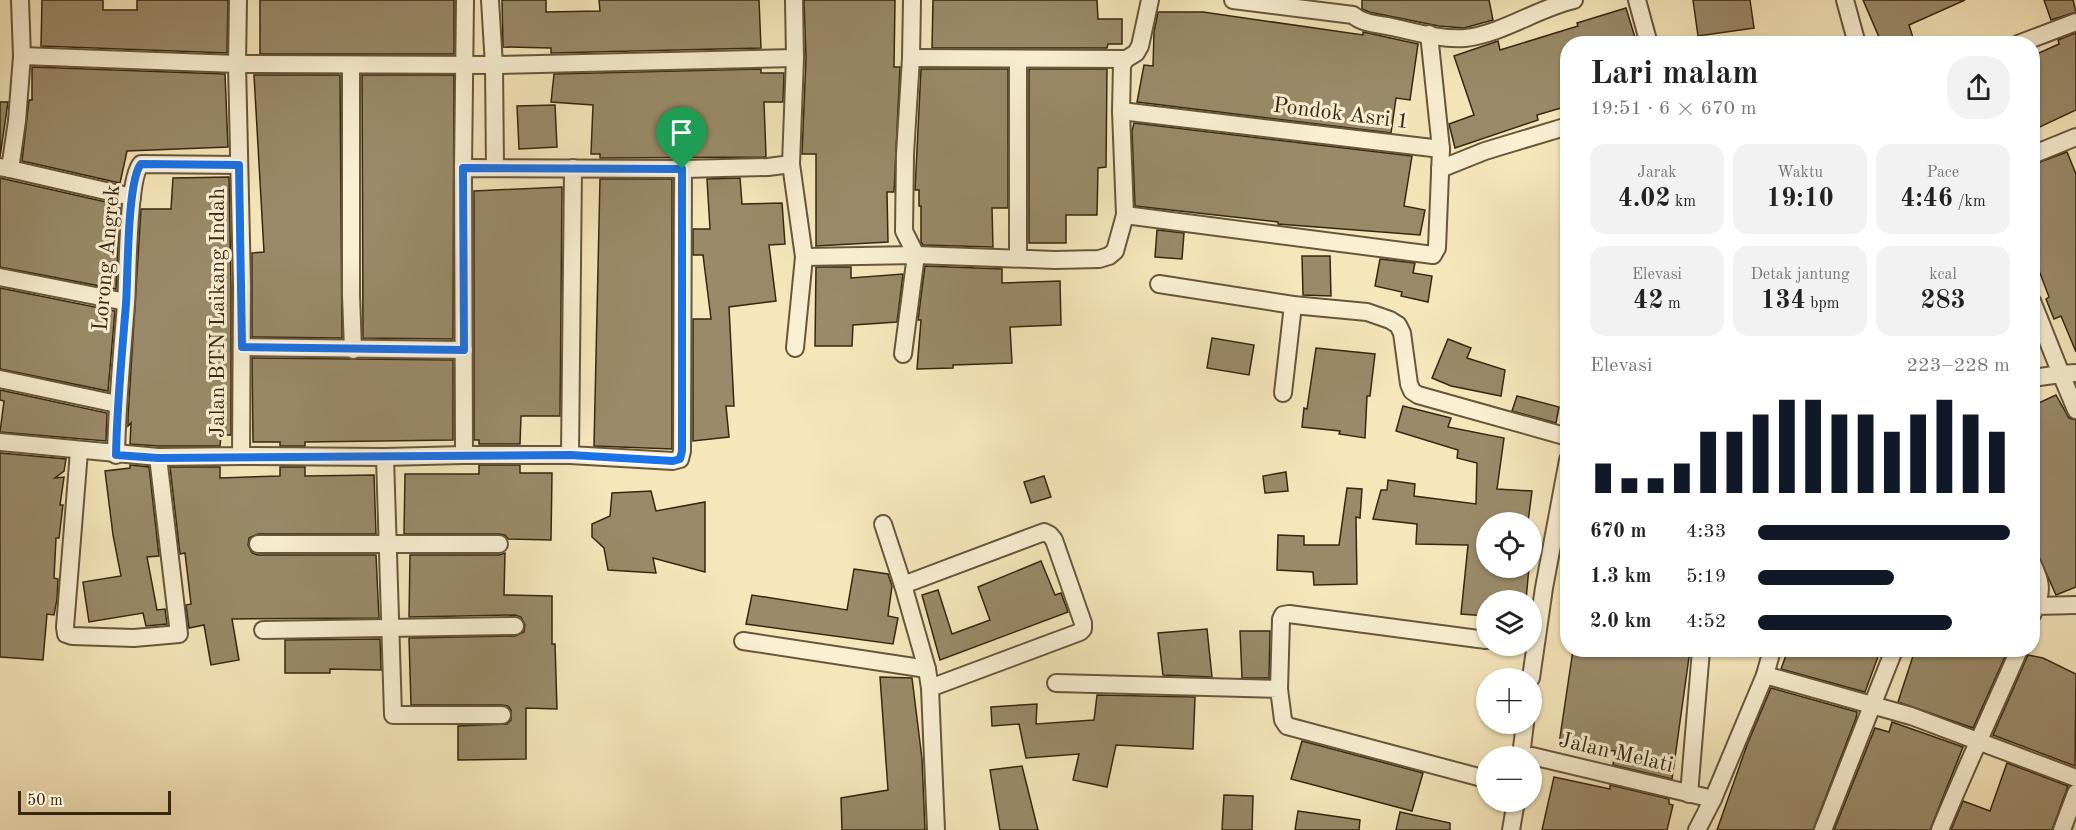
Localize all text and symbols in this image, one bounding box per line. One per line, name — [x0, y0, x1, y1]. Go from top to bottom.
button: share — [1947, 56, 2010, 119]
text: Lari malam — [1590, 58, 1759, 91]
street label: Pondok Asri 1 — [1272, 95, 1410, 133]
text: 19:51 · 6 × 670 m — [1590, 99, 1757, 119]
pin — [656, 107, 707, 169]
icon: arrive — [665, 116, 698, 149]
text: Jarak — [1637, 165, 1677, 181]
text: Waktu — [1777, 165, 1823, 181]
text: Pace — [1927, 165, 1959, 181]
street label: Lorong Angrek — [90, 184, 124, 332]
text: 4.02 — [1618, 186, 1671, 212]
text: 19:10 — [1766, 186, 1834, 212]
text: 4:46 — [1900, 186, 1953, 212]
street label: Jalan BTN Laikang Indah — [207, 188, 229, 438]
text: km — [1671, 194, 1696, 210]
text: /km — [1953, 194, 1986, 210]
text: Elevasi — [1632, 267, 1682, 283]
text: Detak jantung — [1750, 267, 1850, 283]
text: kcal — [1929, 267, 1957, 283]
text: 42 — [1633, 288, 1663, 314]
text: 134 — [1761, 288, 1806, 314]
text: 283 — [1920, 288, 1966, 314]
text: m — [1663, 296, 1681, 312]
text: bpm — [1806, 296, 1839, 312]
text: Elevasi — [1590, 356, 1652, 376]
text: 223–228 m — [1907, 356, 2010, 376]
map controls — [1476, 512, 1542, 812]
button: locate — [1476, 512, 1542, 578]
text: 670 m — [1590, 522, 1646, 542]
text: 4:33 — [1686, 522, 1726, 542]
text: 1.3 km — [1590, 567, 1652, 587]
text: 5:19 — [1686, 567, 1726, 587]
button: layers — [1476, 590, 1542, 656]
text: 2.0 km — [1590, 612, 1652, 632]
text: 4:52 — [1686, 612, 1726, 632]
button: + — [1476, 668, 1542, 734]
street label: Jalan Melati — [1557, 729, 1675, 777]
button: − — [1476, 746, 1542, 812]
scale bar — [18, 788, 171, 816]
text: 50 m — [27, 793, 63, 809]

